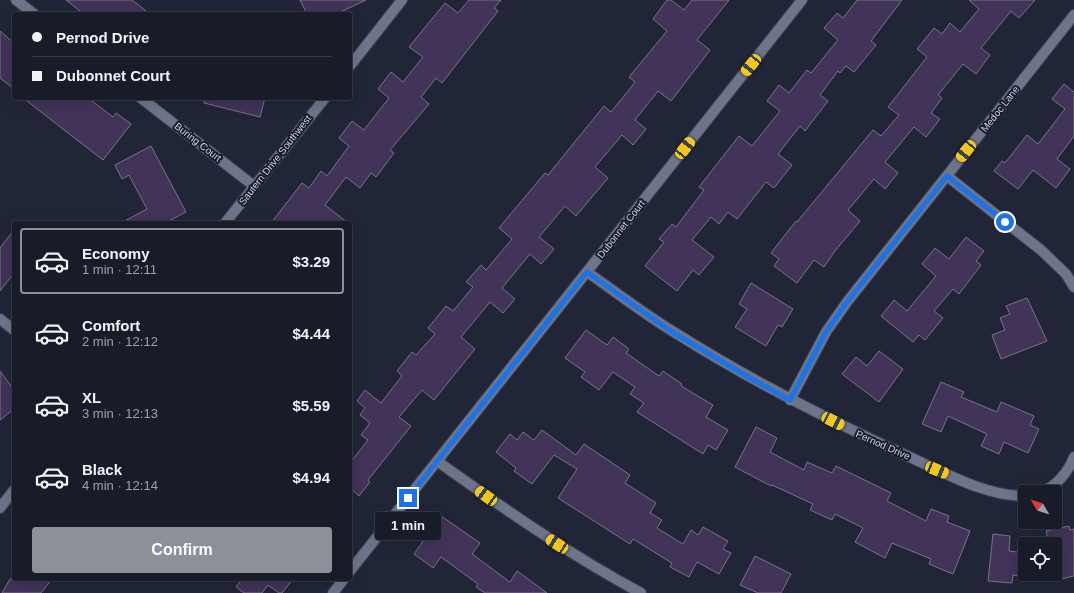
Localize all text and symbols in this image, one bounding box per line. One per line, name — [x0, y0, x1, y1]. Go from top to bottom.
text: Pernod Drive — [56, 29, 149, 46]
car — [739, 52, 763, 78]
text: Dubonnet Court — [56, 67, 170, 84]
street label: Medoc Lane — [979, 84, 1022, 134]
street label: Sautern Drive Southwest — [237, 113, 314, 207]
street label: Buring Court — [172, 120, 224, 164]
car — [673, 135, 697, 161]
car — [954, 138, 978, 164]
street label: Dubonnet Court — [595, 198, 647, 260]
route start — [996, 213, 1014, 231]
icon: car — [34, 243, 70, 279]
text: Economy — [82, 245, 150, 262]
text: $3.29 — [292, 253, 330, 270]
text: 1 min · 12:11 — [82, 262, 157, 277]
icon: car — [34, 315, 70, 351]
text: Comfort — [82, 317, 140, 334]
text: $4.44 — [292, 325, 330, 342]
text: 2 min · 12:12 — [82, 334, 158, 349]
icon: car — [34, 387, 70, 423]
text: XL — [82, 389, 101, 406]
text: $5.59 — [292, 397, 330, 414]
text: 3 min · 12:13 — [82, 406, 158, 421]
car — [820, 410, 846, 432]
street label: Pernod Drive — [854, 428, 912, 462]
icon: car — [34, 459, 70, 495]
car — [924, 460, 950, 480]
text: Black — [82, 461, 122, 478]
text: $4.94 — [292, 469, 330, 486]
text: 4 min · 12:14 — [82, 478, 158, 493]
car — [473, 484, 499, 508]
north arrow — [1018, 485, 1062, 529]
map controls — [1018, 485, 1062, 581]
route end — [399, 489, 417, 507]
callout: 1 min — [375, 512, 441, 540]
text: 1 min — [391, 518, 425, 533]
button: Confirm — [32, 527, 332, 573]
car — [544, 532, 570, 556]
button: locate — [1018, 537, 1062, 581]

